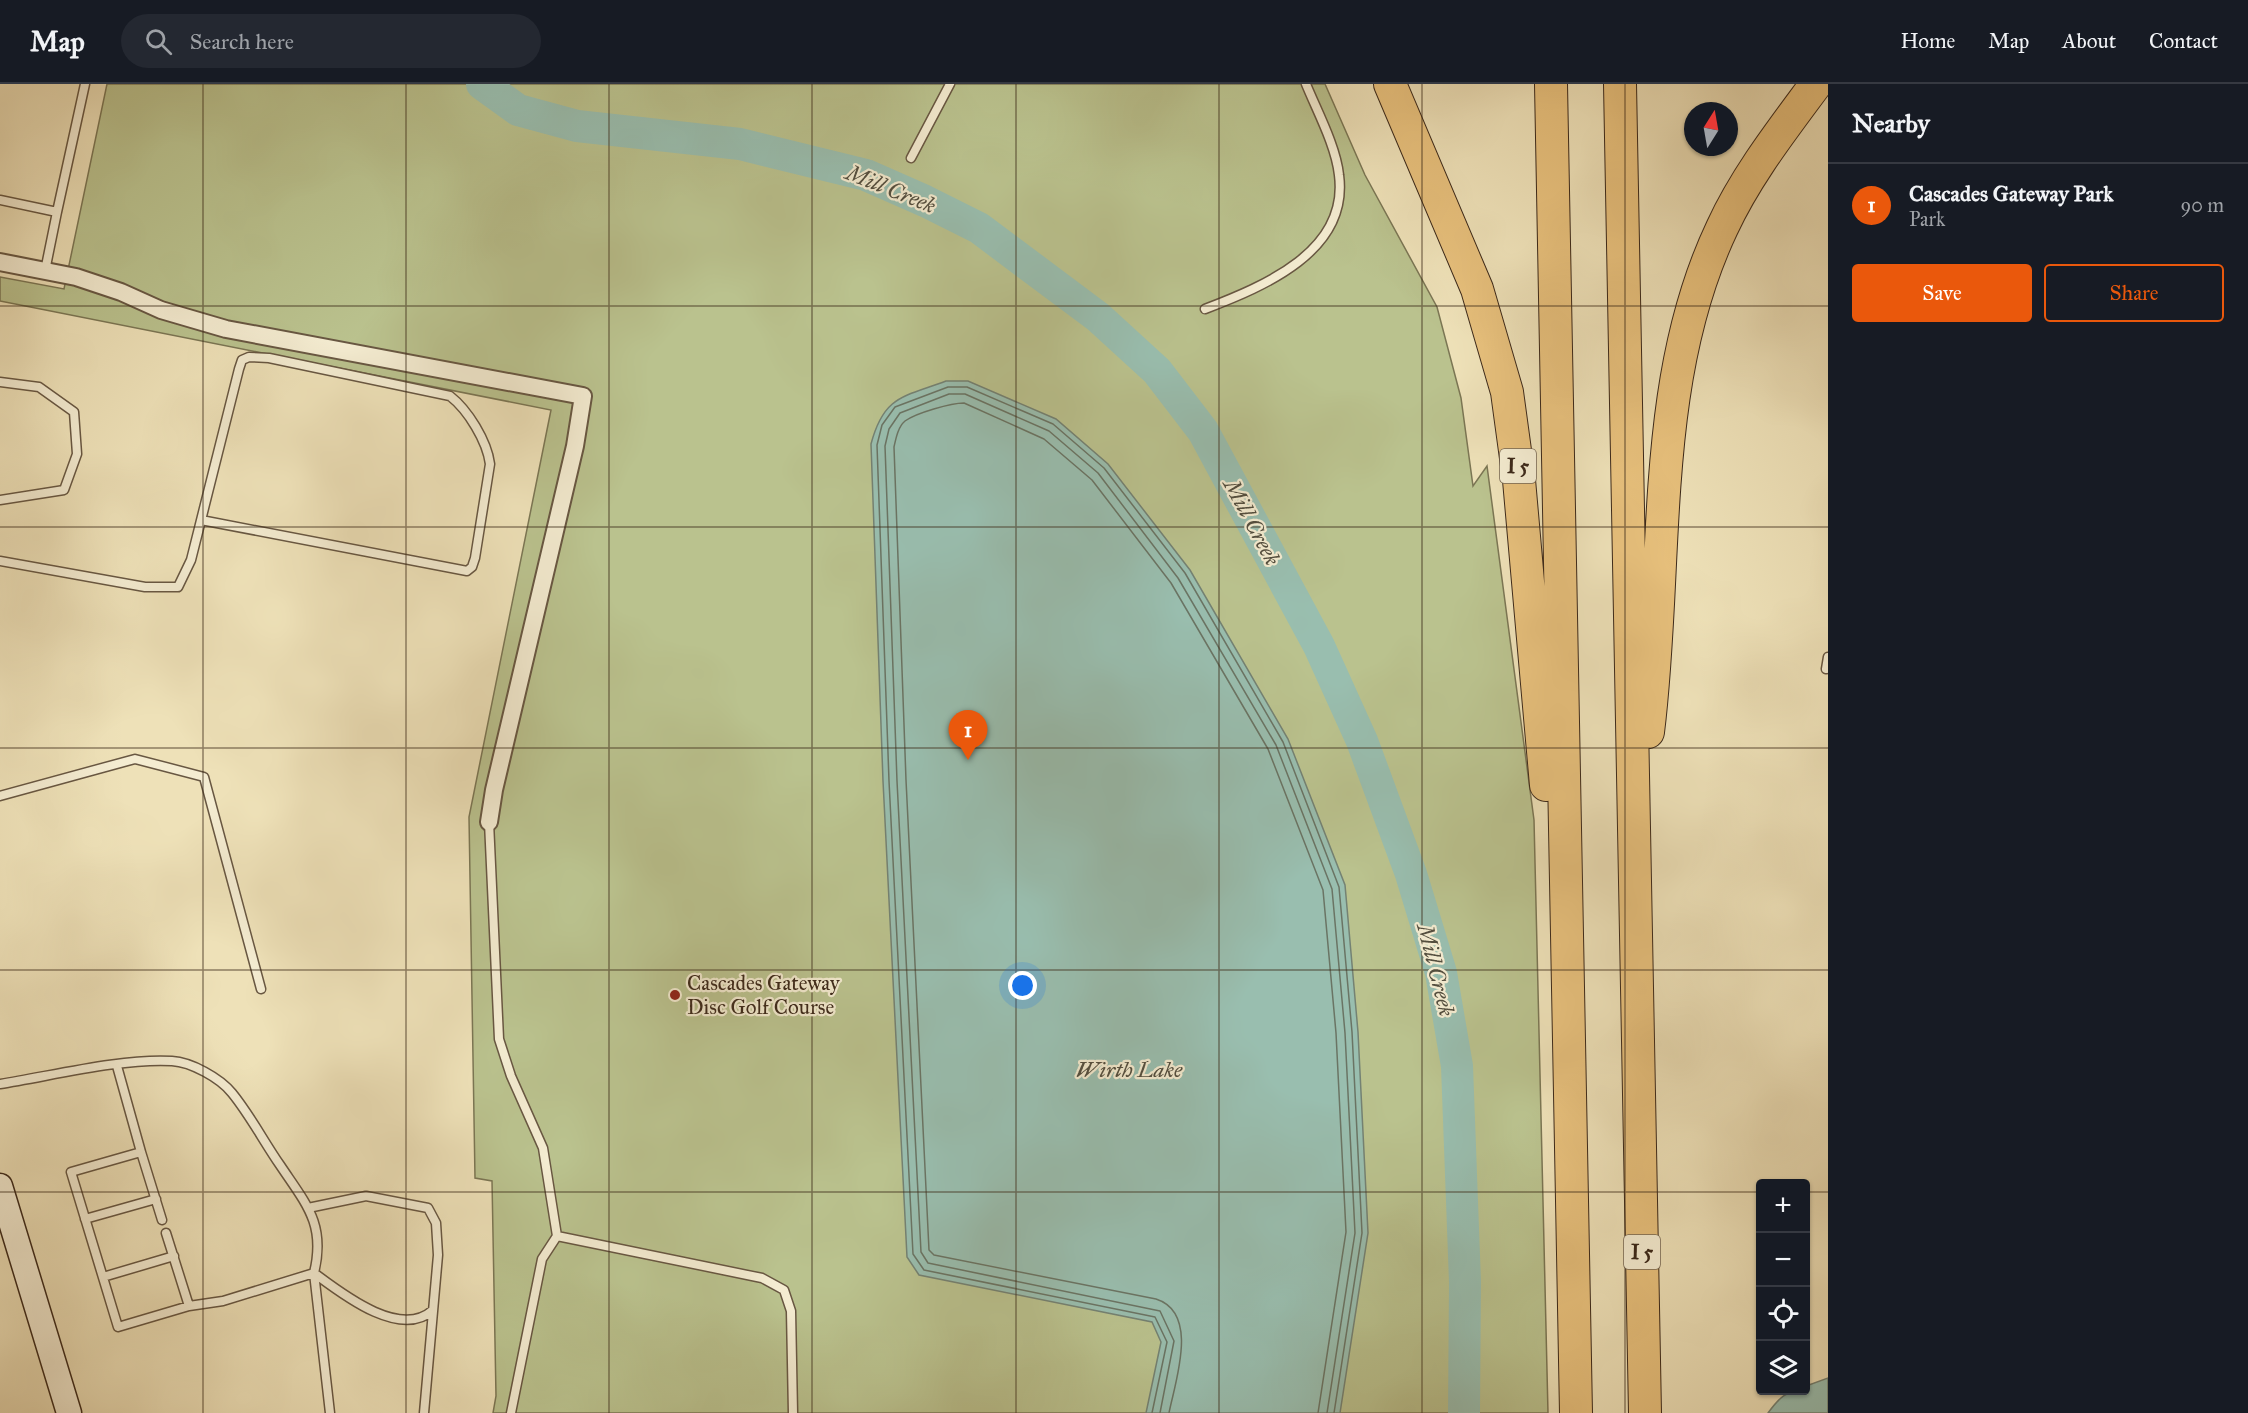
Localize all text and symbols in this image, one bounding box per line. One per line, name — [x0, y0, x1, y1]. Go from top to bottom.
search box — [121, 14, 541, 68]
text: Map — [30, 24, 85, 59]
icon: search — [142, 25, 175, 58]
text: Search here — [190, 28, 294, 55]
text: Home — [1900, 28, 1955, 54]
text: Map — [1988, 28, 2029, 54]
text: About — [2062, 28, 2116, 54]
text: Contact — [2149, 28, 2218, 54]
north arrow — [1684, 102, 1738, 156]
text: Nearby — [1852, 107, 1930, 139]
water label: Mill Creek — [840, 158, 940, 219]
text: Cascades Gateway Park — [1909, 180, 2113, 207]
text: 1 — [1868, 193, 1875, 217]
text: 90 m — [2181, 193, 2224, 217]
text: Park — [1909, 207, 1945, 231]
button: Save — [1852, 264, 2032, 322]
button: Share — [2044, 264, 2224, 322]
road number: I 5 — [1500, 449, 1536, 483]
water label: Mill Creek — [1217, 472, 1286, 570]
pin: 1 — [948, 710, 988, 760]
water label: Mill Creek — [1411, 919, 1461, 1019]
place label: Cascades Gateway Disc Golf Course — [687, 970, 841, 1020]
your location — [1008, 971, 1037, 1000]
marker: Cascades Gateway Disc Golf Course — [668, 988, 682, 1002]
water label: Wirth Lake — [1076, 1056, 1183, 1083]
map controls — [1756, 1179, 1810, 1395]
button: + — [1756, 1179, 1810, 1233]
button: − — [1756, 1233, 1810, 1287]
road number: I 5 — [1624, 1235, 1660, 1269]
button: locate — [1756, 1287, 1810, 1341]
button: layers — [1756, 1341, 1810, 1395]

